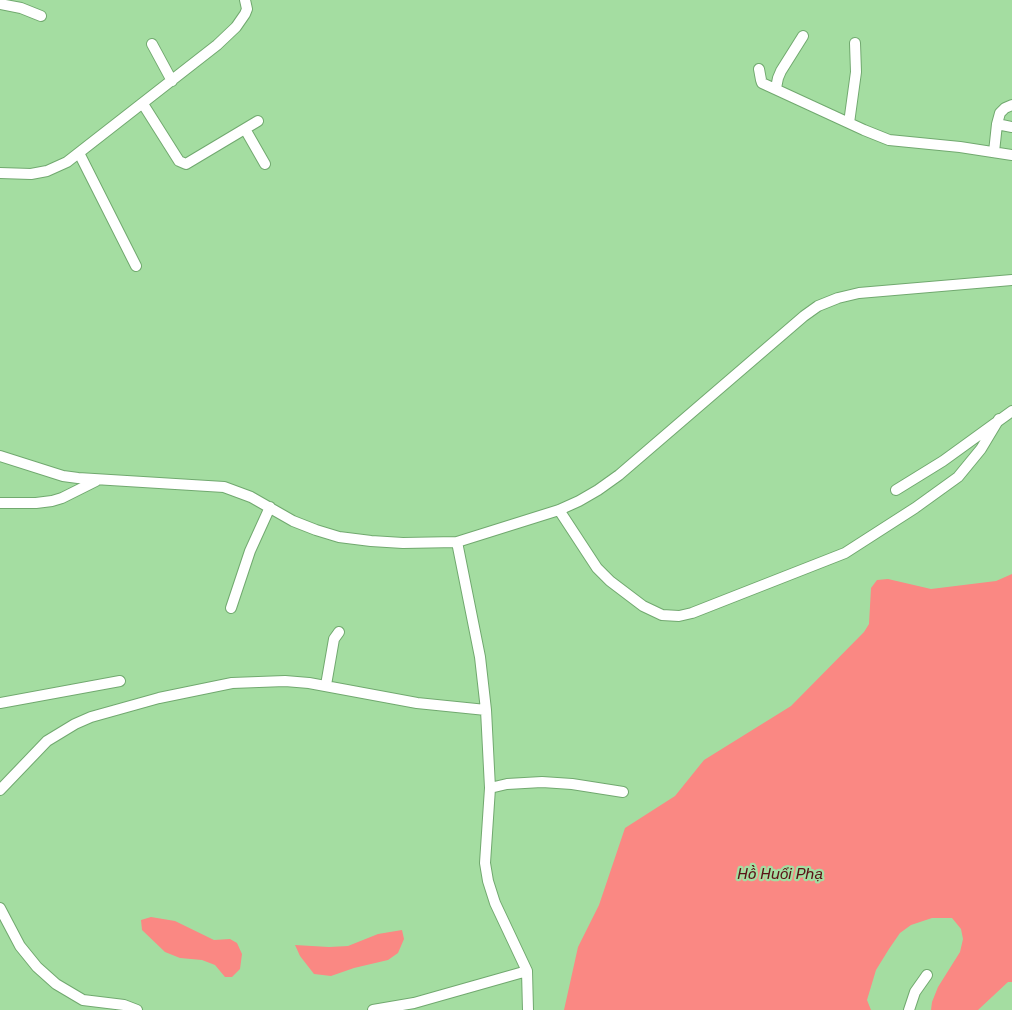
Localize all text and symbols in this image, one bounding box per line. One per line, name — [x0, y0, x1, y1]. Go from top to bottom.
water label: Hồ Huổi Phạ — [737, 866, 823, 884]

